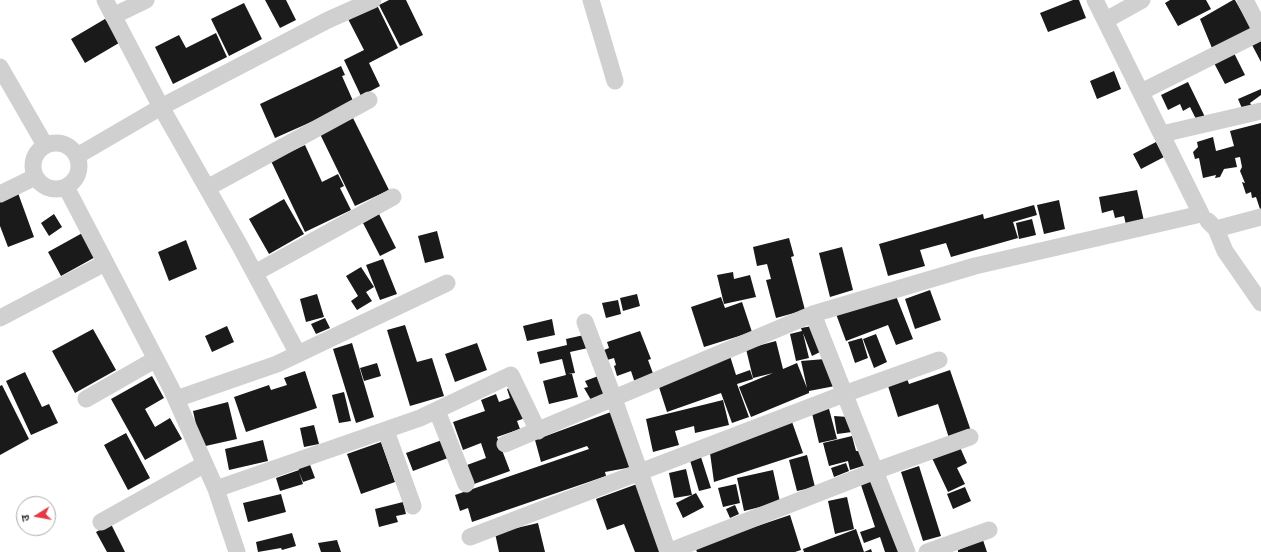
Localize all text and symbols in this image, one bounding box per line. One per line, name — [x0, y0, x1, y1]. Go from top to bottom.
north arrow — [16, 496, 56, 536]
text: उ — [18, 514, 33, 523]

